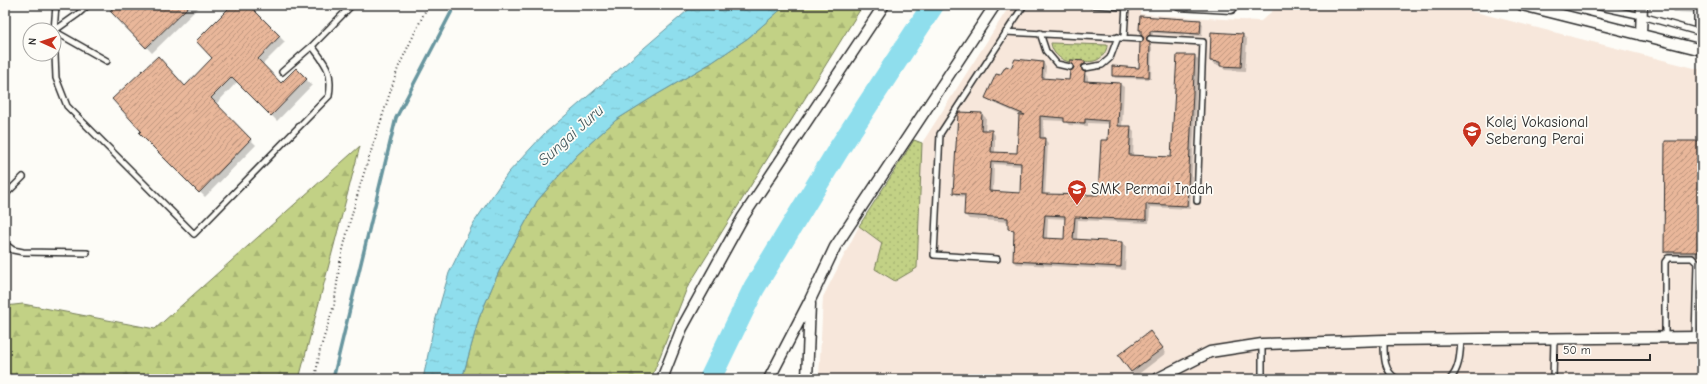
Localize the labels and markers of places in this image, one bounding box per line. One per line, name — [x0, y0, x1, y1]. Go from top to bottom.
place label: Kolej Vokasional Seberang Perai — [1486, 113, 1588, 148]
school or university icon: Kolej Vokasional Seberang Perai — [1461, 120, 1483, 148]
school or university icon: SMK Permai Indah — [1066, 178, 1088, 206]
place label: SMK Permai Indah — [1091, 180, 1213, 198]

